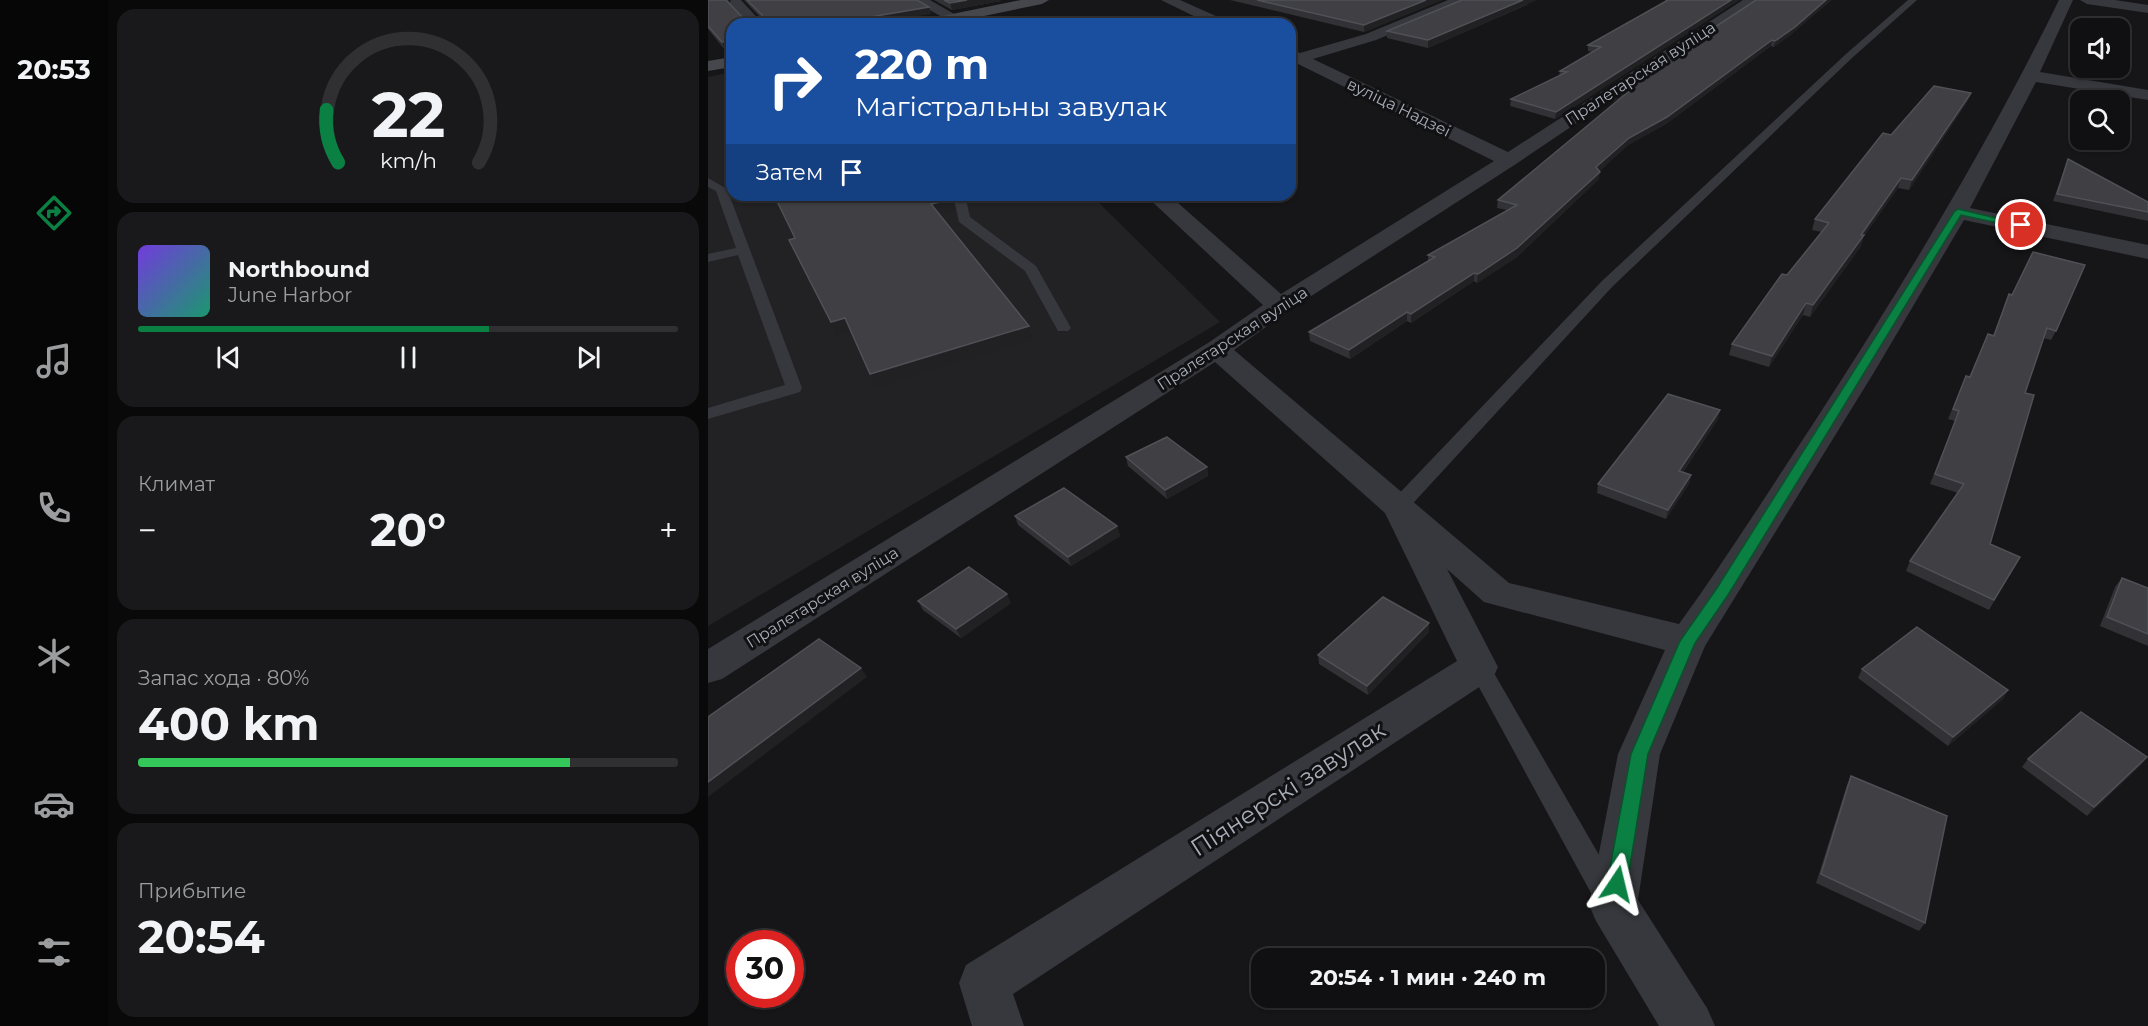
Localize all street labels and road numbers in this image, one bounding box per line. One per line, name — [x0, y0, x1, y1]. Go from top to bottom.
street label: Пралетарская вуліца — [1562, 18, 1719, 129]
street label: вуліца Надзеі — [1344, 74, 1454, 141]
street label: Пралетарская вуліца — [1154, 283, 1311, 394]
street label: Пралетарская вуліца — [743, 543, 902, 652]
street label: Піянерскі завулак — [1185, 715, 1390, 862]

